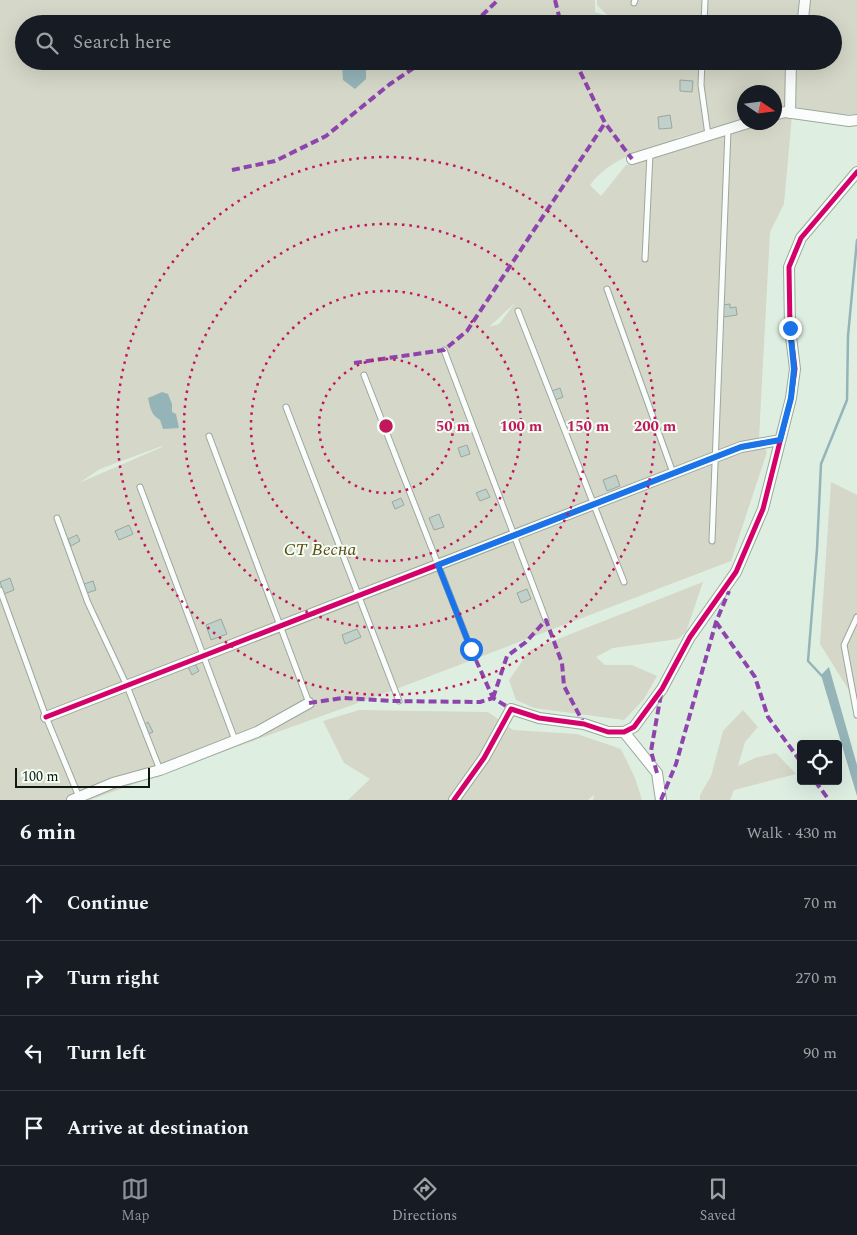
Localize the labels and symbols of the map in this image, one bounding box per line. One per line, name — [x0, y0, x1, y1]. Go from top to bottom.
north arrow — [737, 85, 782, 130]
route end — [779, 317, 802, 340]
text: 50 m — [436, 415, 471, 438]
text: 100 m — [500, 415, 543, 438]
text: 150 m — [567, 415, 610, 438]
text: 200 m — [634, 415, 677, 438]
centre of rings — [377, 417, 395, 435]
park label: СТ Весна — [284, 536, 356, 563]
route start — [460, 638, 483, 661]
scale bar — [15, 765, 150, 788]

